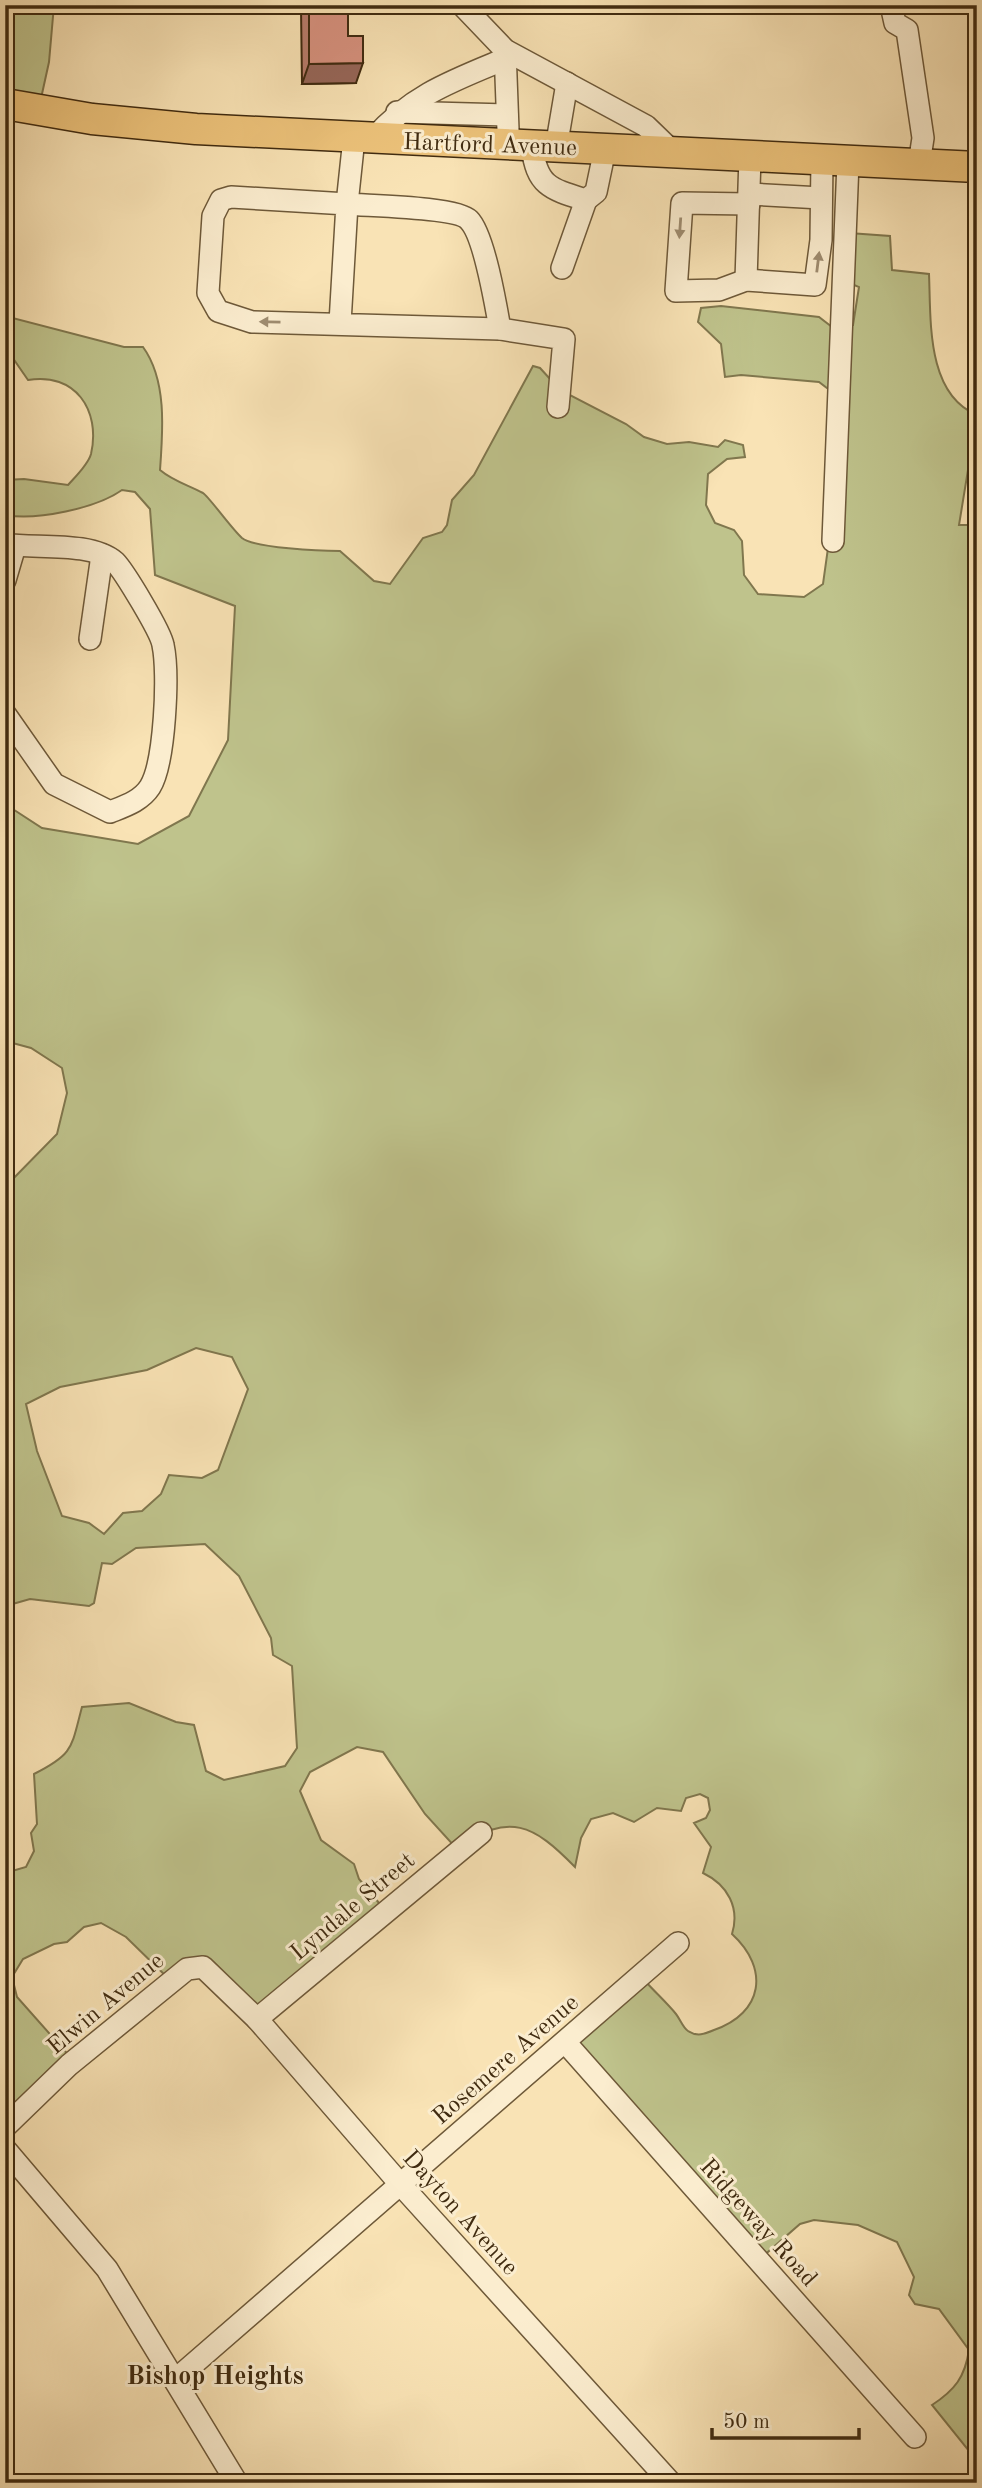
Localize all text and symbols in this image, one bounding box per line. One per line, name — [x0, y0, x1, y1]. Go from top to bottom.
street label: Hartford Avenue — [402, 131, 577, 161]
one-way arrow — [674, 218, 685, 240]
one-way arrow — [812, 251, 823, 273]
one-way arrow — [259, 317, 281, 328]
street label: Lyndale Street — [287, 1849, 420, 1966]
street label: Elwin Avenue — [43, 1949, 169, 2060]
street label: Rosemere Avenue — [429, 1991, 584, 2130]
street label: Dayton Avenue — [397, 2146, 522, 2280]
street label: Ridgeway Road — [694, 2155, 821, 2292]
district label: Bishop Heights — [126, 2364, 304, 2390]
scale bar — [712, 2397, 860, 2441]
text: 50 m — [723, 2412, 770, 2433]

